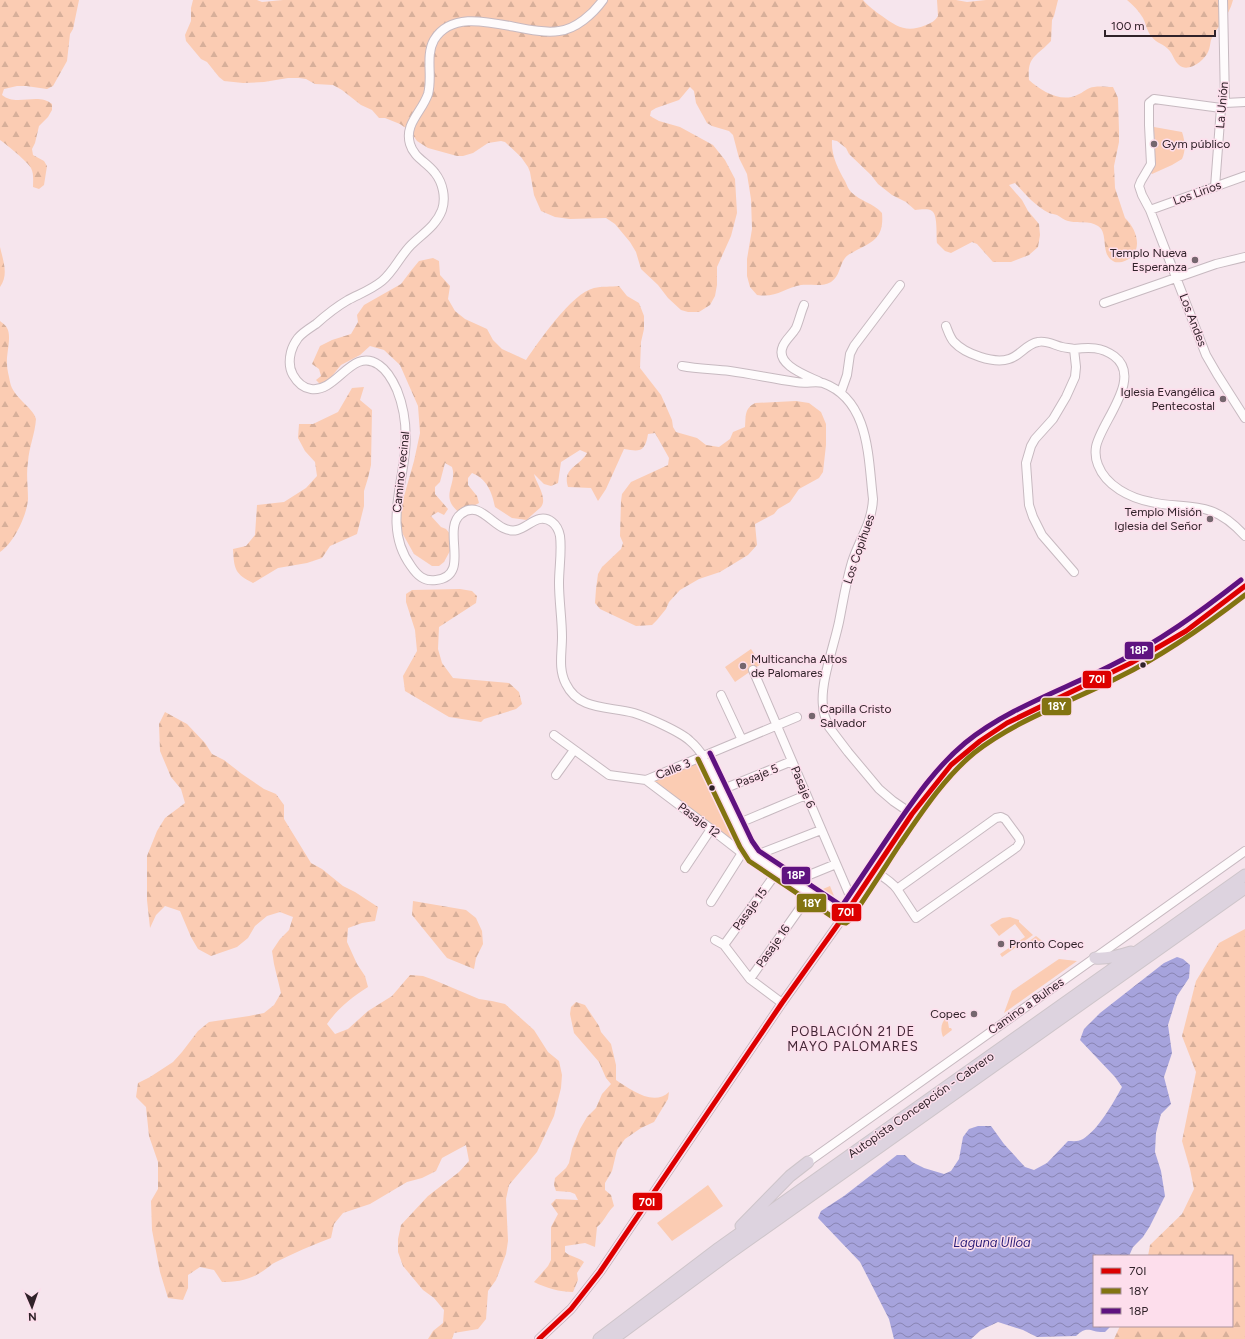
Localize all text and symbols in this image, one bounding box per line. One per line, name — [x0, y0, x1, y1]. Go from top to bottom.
scale bar — [1105, 12, 1215, 38]
text: 100 m — [1111, 19, 1145, 33]
street label: La Unión — [1213, 81, 1231, 129]
place label: Gym público — [1162, 137, 1230, 151]
marker: Gym público — [1149, 139, 1159, 149]
street label: Los Lirios — [1171, 178, 1223, 208]
place label: Templo Nueva Esperanza — [1110, 246, 1187, 274]
marker: Templo Nueva Esperanza — [1190, 255, 1200, 265]
street label: Los Andes — [1176, 291, 1210, 349]
place label: Iglesia Evangélica Pentecostal — [1120, 385, 1215, 413]
marker: Iglesia Evangélica Pentecostal — [1218, 394, 1228, 404]
street label: Camino vecinal — [390, 431, 412, 513]
place label: Templo Misión Iglesia del Señor — [1114, 505, 1202, 533]
street label: Los Copihues — [841, 512, 878, 586]
marker: Templo Misión Iglesia del Señor — [1205, 514, 1215, 524]
line badge: 18P — [1124, 641, 1154, 660]
text: 18P — [1130, 644, 1148, 657]
place label: Multicancha Altos de Palomares — [751, 652, 848, 680]
unlabelled marker — [1138, 660, 1148, 670]
marker: Multicancha Altos de Palomares — [738, 661, 748, 671]
line badge: 70I — [1082, 670, 1112, 689]
text: 70I — [1089, 673, 1105, 686]
line badge: 18Y — [1041, 697, 1072, 716]
text: 18Y — [1048, 700, 1067, 713]
place label: Capilla Cristo Salvador — [820, 702, 892, 730]
marker: Capilla Cristo Salvador — [807, 711, 817, 721]
street label: Calle 3 — [654, 756, 692, 782]
street label: Pasaje 5 — [734, 761, 780, 791]
street label: Pasaje 6 — [788, 764, 818, 810]
unlabelled marker — [707, 783, 717, 793]
street label: Pasaje 12 — [675, 800, 723, 840]
line badge: 18P — [781, 866, 811, 885]
text: 18P — [787, 869, 805, 882]
street label: Pasaje 15 — [730, 885, 770, 933]
line badge: 18Y — [796, 893, 827, 913]
text: 18Y — [803, 897, 822, 910]
line badge: 70I — [831, 903, 862, 922]
text: 70I — [838, 906, 854, 919]
street label: Pasaje 16 — [753, 922, 793, 970]
place label: Pronto Copec — [1009, 937, 1084, 951]
marker: Pronto Copec — [996, 939, 1006, 949]
street label: Camino a Bulnes — [986, 975, 1067, 1037]
place label: Copec — [930, 1007, 967, 1021]
marker: Copec — [969, 1009, 979, 1019]
district label: POBLACIÓN 21 DE MAYO PALOMARES — [787, 1024, 919, 1054]
street label: Autopista Concepción - Cabrero — [845, 1049, 997, 1161]
line badge: 70I — [632, 1192, 663, 1211]
text: 70I — [639, 1196, 655, 1209]
water label: Laguna Ulloa — [953, 1235, 1031, 1250]
legend — [1093, 1255, 1233, 1327]
text: 70I — [1129, 1264, 1146, 1278]
text: 18Y — [1129, 1284, 1149, 1298]
north arrow — [12, 1287, 52, 1327]
text: 18P — [1129, 1304, 1148, 1318]
text: N — [28, 1310, 37, 1323]

